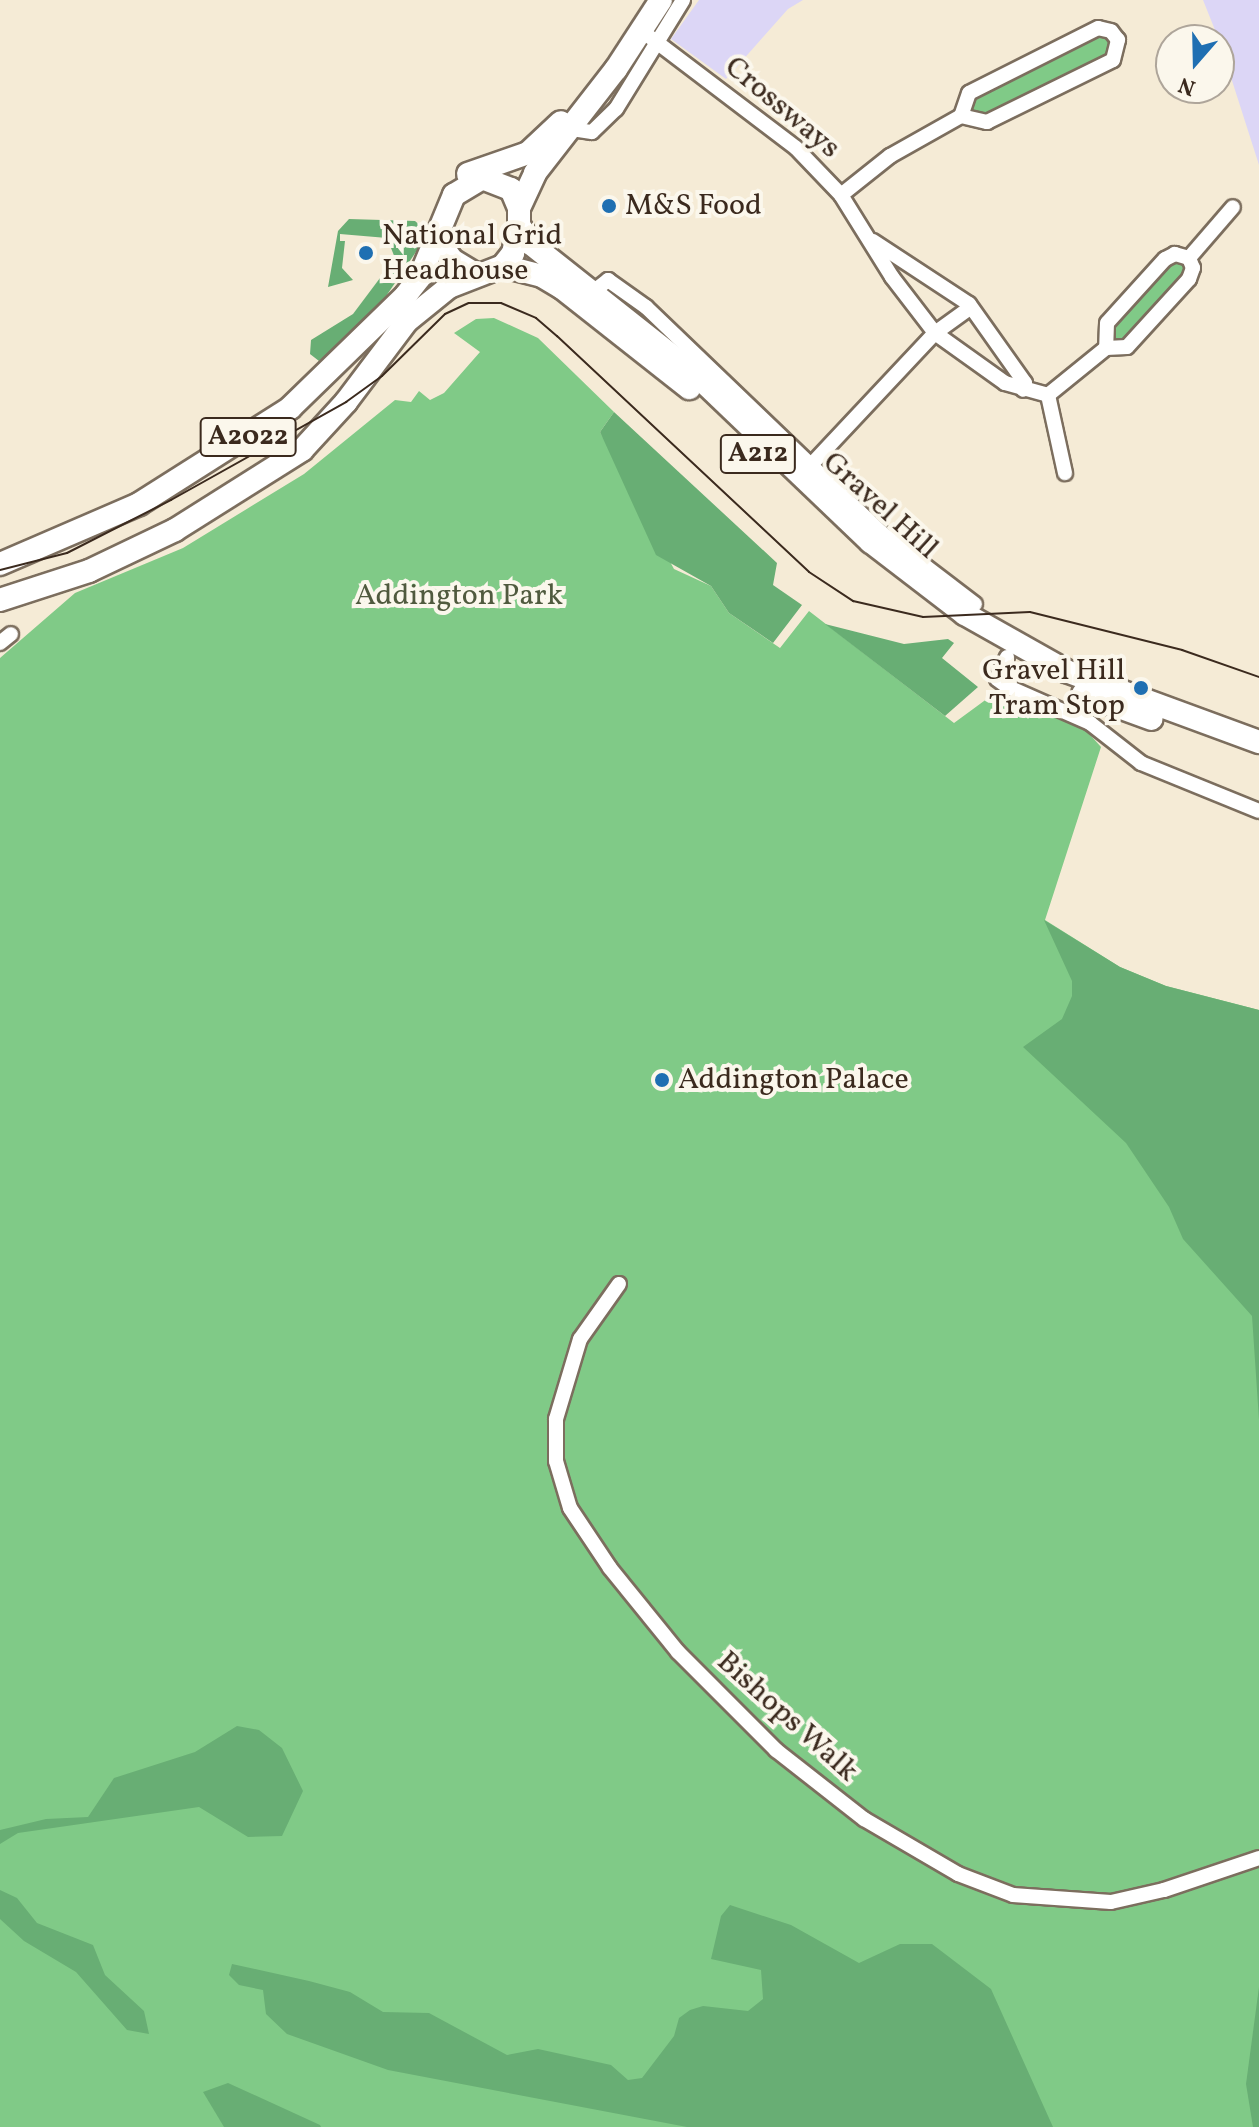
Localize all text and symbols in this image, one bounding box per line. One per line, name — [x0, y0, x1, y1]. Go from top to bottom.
north arrow — [1155, 24, 1235, 104]
street label: Crossways — [717, 49, 847, 167]
text: N — [1175, 68, 1200, 102]
place label: M&S Food — [625, 188, 762, 224]
marker: M&S Food — [600, 197, 618, 215]
place label: National Grid Headhouse — [382, 218, 563, 288]
marker: National Grid Headhouse — [357, 244, 375, 262]
road number: A2022 — [198, 413, 298, 461]
road number: A212 — [718, 430, 798, 478]
street label: Gravel Hill — [815, 445, 945, 567]
park label: Addington Park — [355, 578, 563, 614]
place label: Gravel Hill Tram Stop — [982, 653, 1125, 724]
marker: Gravel Hill Tram Stop — [1132, 679, 1150, 697]
place label: Addington Palace — [678, 1062, 909, 1098]
marker: Addington Palace — [653, 1071, 671, 1089]
street label: Bishops Walk — [709, 1644, 865, 1790]

